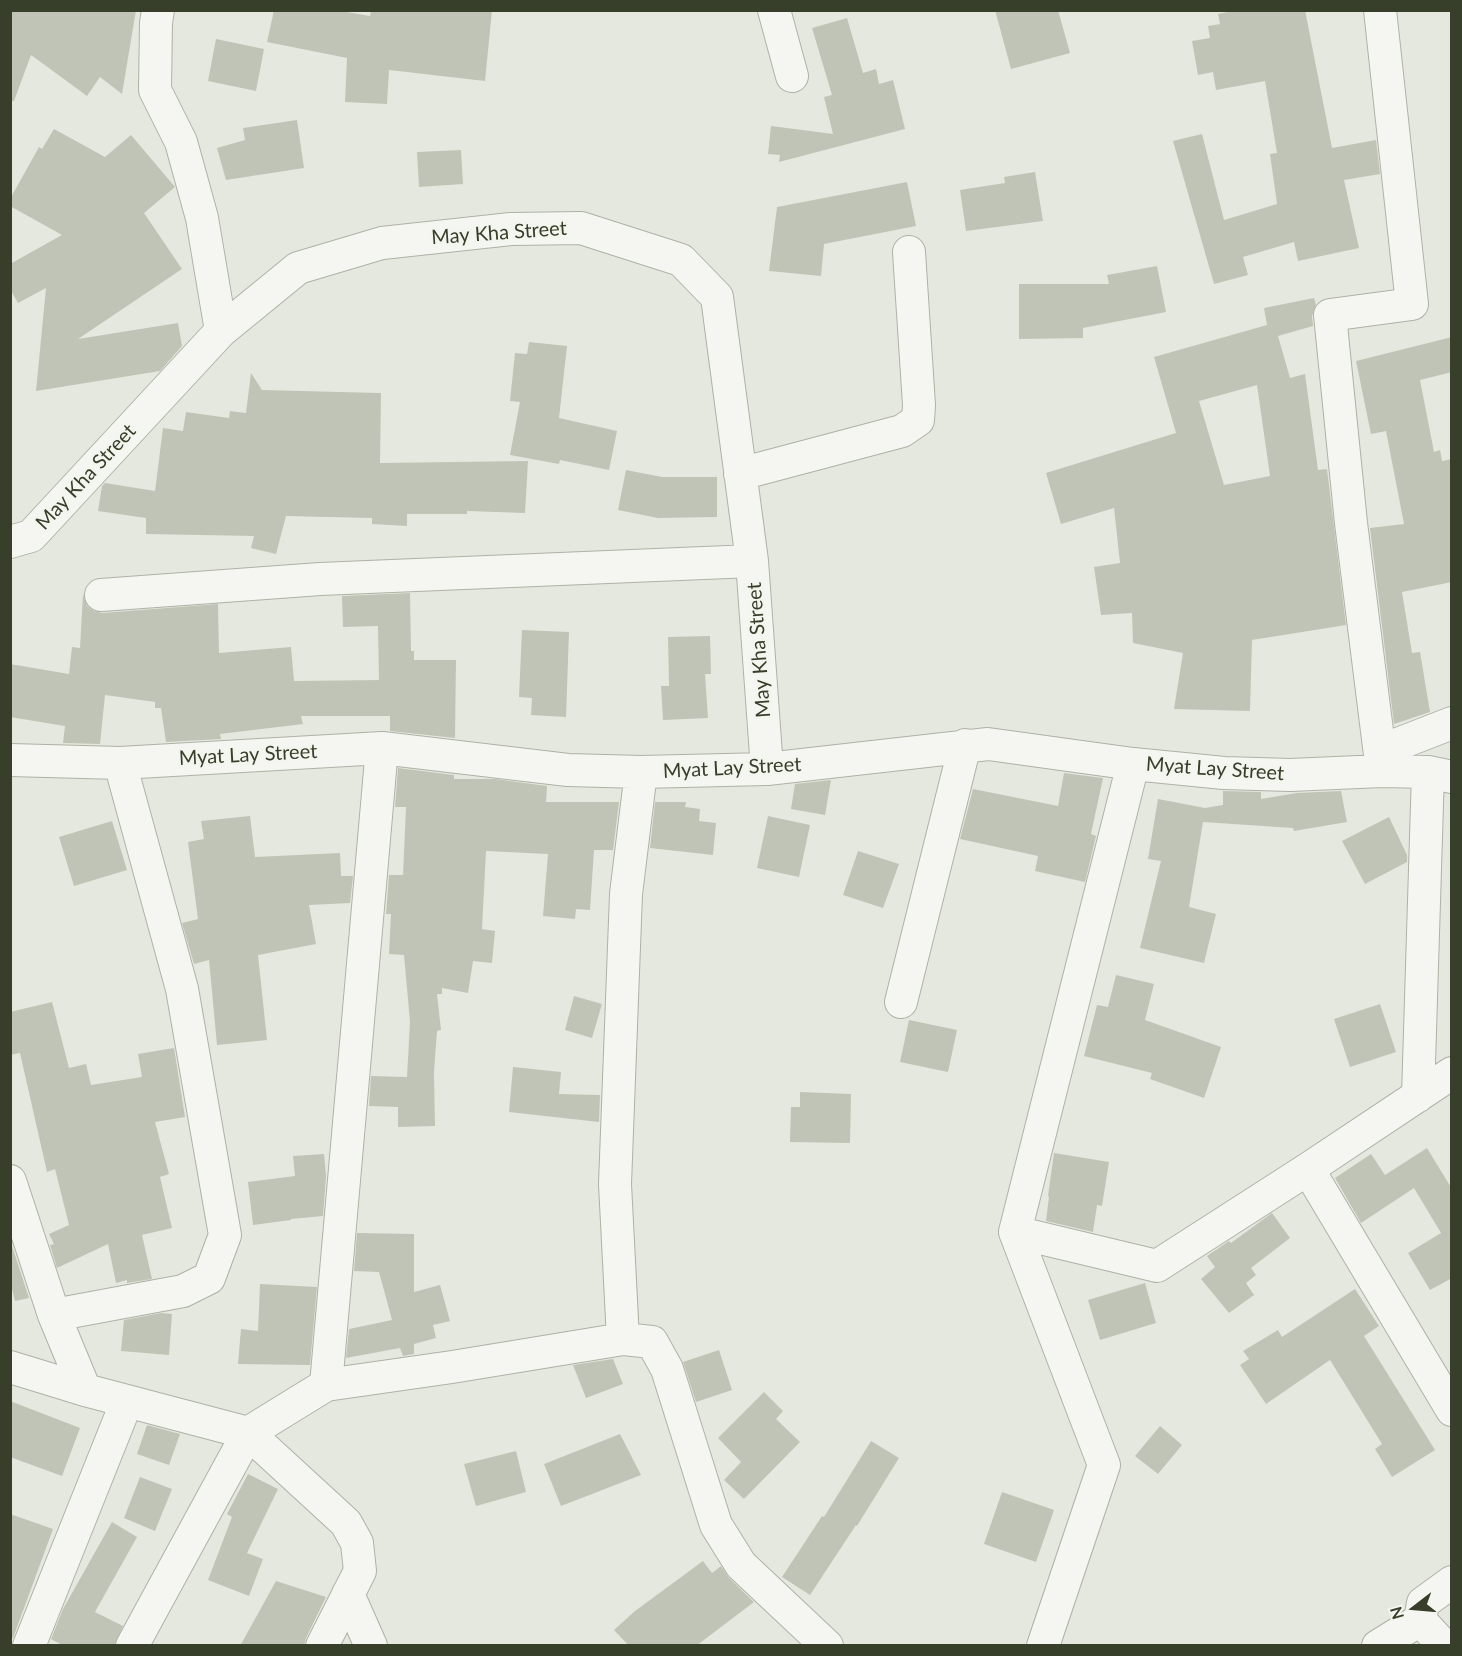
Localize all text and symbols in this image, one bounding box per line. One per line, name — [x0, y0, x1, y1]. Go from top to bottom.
street label: May Kha Street — [431, 216, 567, 250]
street label: May Kha Street — [31, 419, 141, 535]
street label: May Kha Street — [742, 582, 776, 718]
street label: Myat Lay Street — [178, 739, 318, 771]
street label: Myat Lay Street — [662, 752, 802, 784]
street label: Myat Lay Street — [1145, 752, 1285, 786]
north arrow — [1384, 1578, 1444, 1638]
text: N — [1385, 1605, 1407, 1622]

